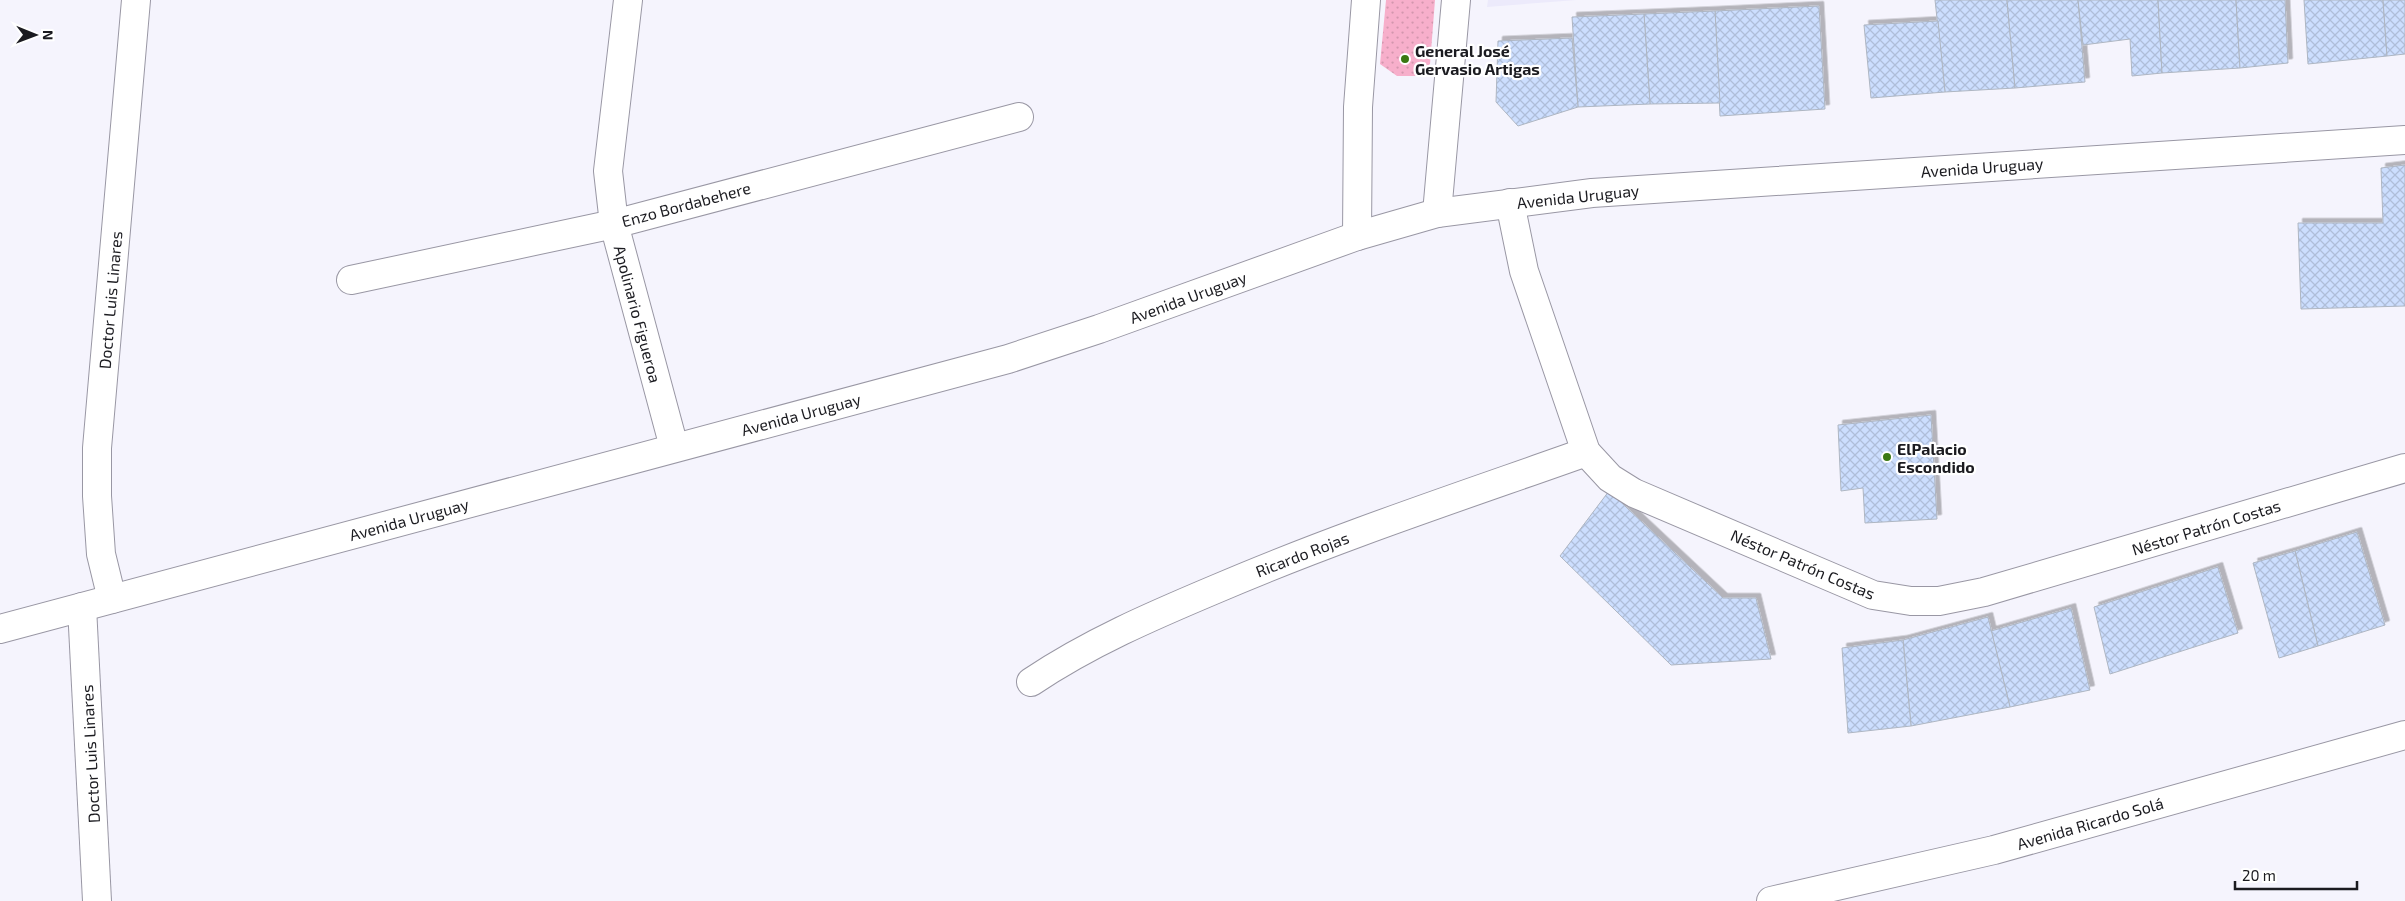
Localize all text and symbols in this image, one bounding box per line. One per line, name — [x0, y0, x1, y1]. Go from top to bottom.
north arrow — [10, 10, 60, 60]
text: N — [40, 30, 57, 40]
place label: General José Gervasio Artigas — [1415, 41, 1540, 78]
marker: General José Gervasio Artigas — [1399, 53, 1411, 65]
street label: Avenida Uruguay — [1920, 153, 2044, 181]
street label: Enzo Bordabehere — [619, 178, 753, 230]
street label: Avenida Uruguay — [1516, 180, 1641, 212]
street label: Doctor Luis Linares — [94, 230, 126, 370]
street label: Apolinario Figueroa — [611, 243, 665, 385]
street label: Avenida Uruguay — [1127, 267, 1249, 327]
street label: Avenida Uruguay — [739, 389, 863, 439]
place label: ElPalacio Escondido — [1897, 439, 1975, 476]
marker: ElPalacio Escondido — [1881, 451, 1893, 463]
street label: Avenida Uruguay — [347, 494, 471, 544]
street label: Néstor Patrón Costas — [2129, 495, 2283, 559]
street label: Néstor Patrón Costas — [1728, 525, 1878, 603]
street label: Ricardo Rojas — [1253, 528, 1352, 581]
street label: Doctor Luis Linares — [77, 684, 103, 824]
street label: Avenida Ricardo Solá — [2015, 793, 2165, 853]
scale bar — [2235, 858, 2358, 890]
text: 20 m — [2242, 866, 2276, 884]

